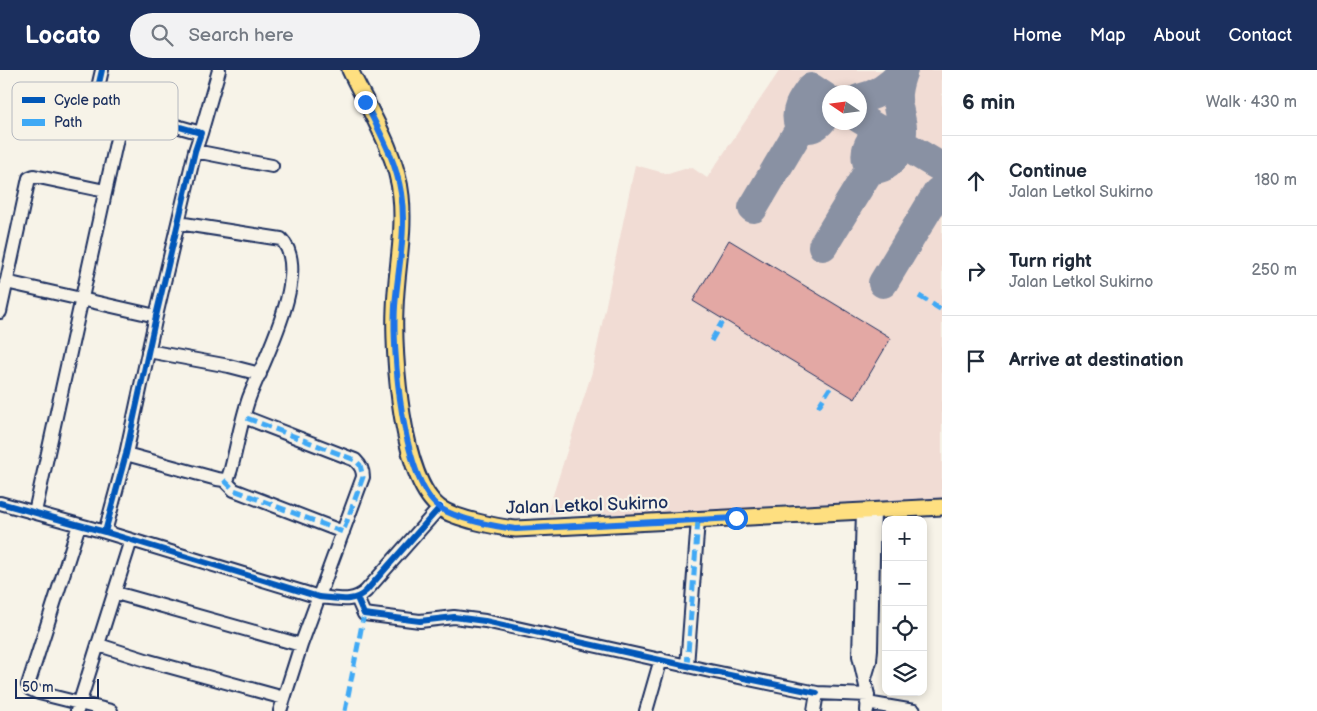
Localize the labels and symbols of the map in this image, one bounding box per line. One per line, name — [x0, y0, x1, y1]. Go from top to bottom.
legend — [12, 82, 178, 140]
north arrow — [822, 85, 867, 130]
route end — [354, 91, 377, 114]
text: Cycle path — [54, 92, 121, 109]
text: Path — [54, 114, 82, 131]
street label: Jalan Letkol Sukirno — [505, 492, 669, 519]
route start — [725, 507, 748, 530]
scale bar — [15, 676, 99, 699]

